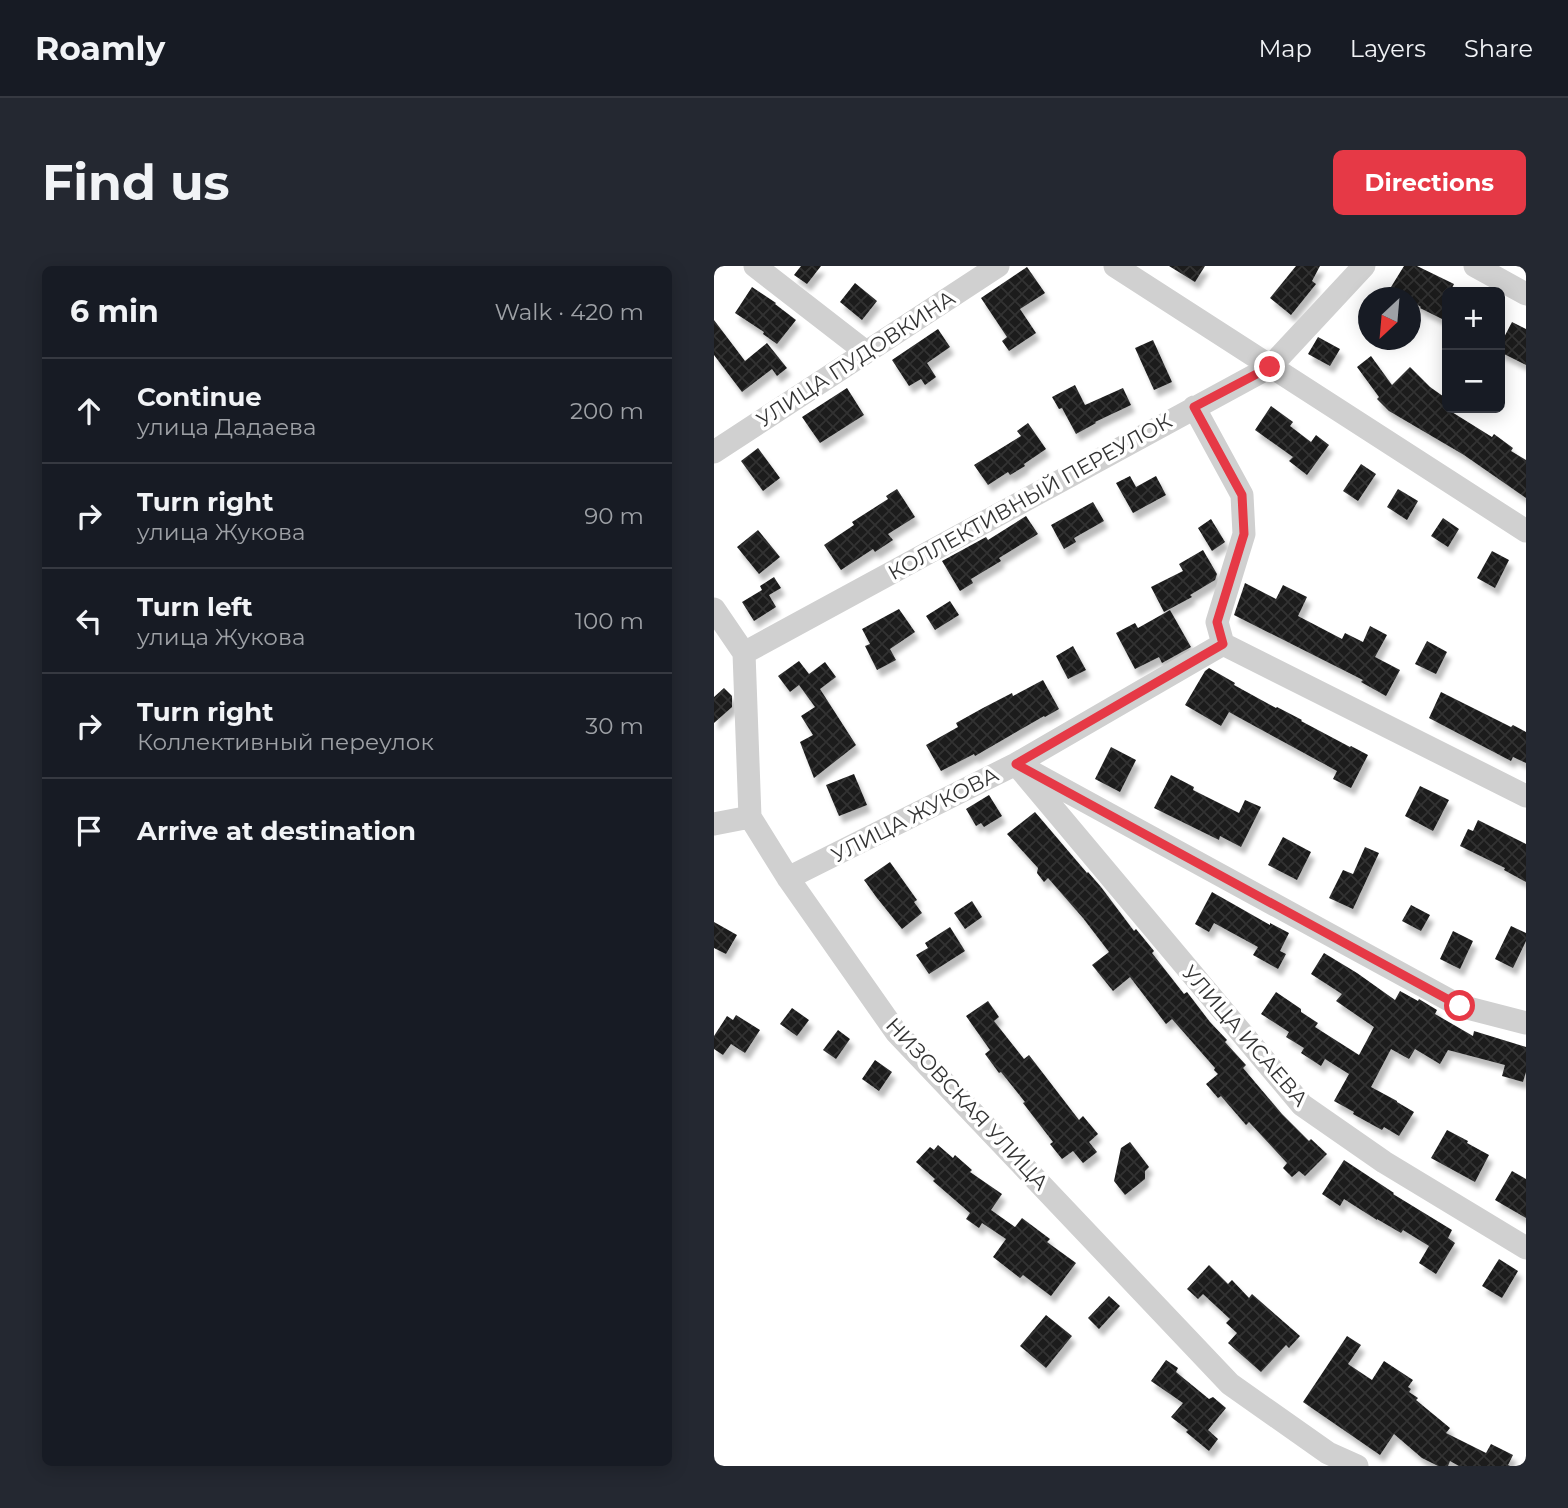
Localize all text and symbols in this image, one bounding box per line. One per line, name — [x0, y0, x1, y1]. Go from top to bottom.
text: Roamly — [35, 28, 165, 68]
text: Map — [1258, 34, 1312, 63]
text: Layers — [1350, 34, 1426, 63]
text: Share — [1464, 34, 1533, 63]
button: Directions — [1333, 150, 1526, 215]
text: Find us — [42, 153, 230, 212]
street label: УЛИЦА ПУДОВКИНА — [752, 285, 960, 432]
north arrow — [1358, 287, 1421, 350]
map controls — [1442, 287, 1505, 413]
button: + — [1442, 287, 1505, 350]
text: 6 min — [70, 293, 159, 330]
text: Walk · 420 m — [495, 298, 644, 326]
button: − — [1442, 350, 1505, 413]
route end — [1254, 351, 1285, 382]
text: Continue — [137, 381, 262, 413]
icon: ahead — [70, 392, 108, 430]
text: 200 m — [570, 397, 644, 425]
street label: КОЛЛЕКТИВНЫЙ ПЕРЕУЛОК — [883, 408, 1176, 585]
text: улица Дадаева — [137, 413, 317, 441]
text: Turn right — [137, 486, 273, 518]
icon: right — [70, 497, 108, 535]
text: 90 m — [584, 502, 644, 530]
text: улица Жукова — [137, 518, 305, 546]
text: Turn left — [137, 591, 253, 623]
icon: left — [70, 602, 108, 640]
text: 100 m — [575, 607, 644, 635]
text: улица Жукова — [137, 623, 305, 651]
text: Turn right — [137, 696, 273, 728]
icon: right — [70, 707, 108, 745]
text: 30 m — [585, 712, 644, 740]
text: Коллективный переулок — [137, 728, 434, 756]
street label: УЛИЦА ЖУКОВА — [827, 761, 1003, 867]
icon: arrive — [70, 812, 108, 850]
text: Arrive at destination — [137, 815, 416, 847]
street label: УЛИЦА ИСАЕВА — [1177, 960, 1314, 1112]
route start — [1444, 990, 1475, 1021]
street label: НИЗОВСКАЯ УЛИЦА — [881, 1012, 1054, 1195]

